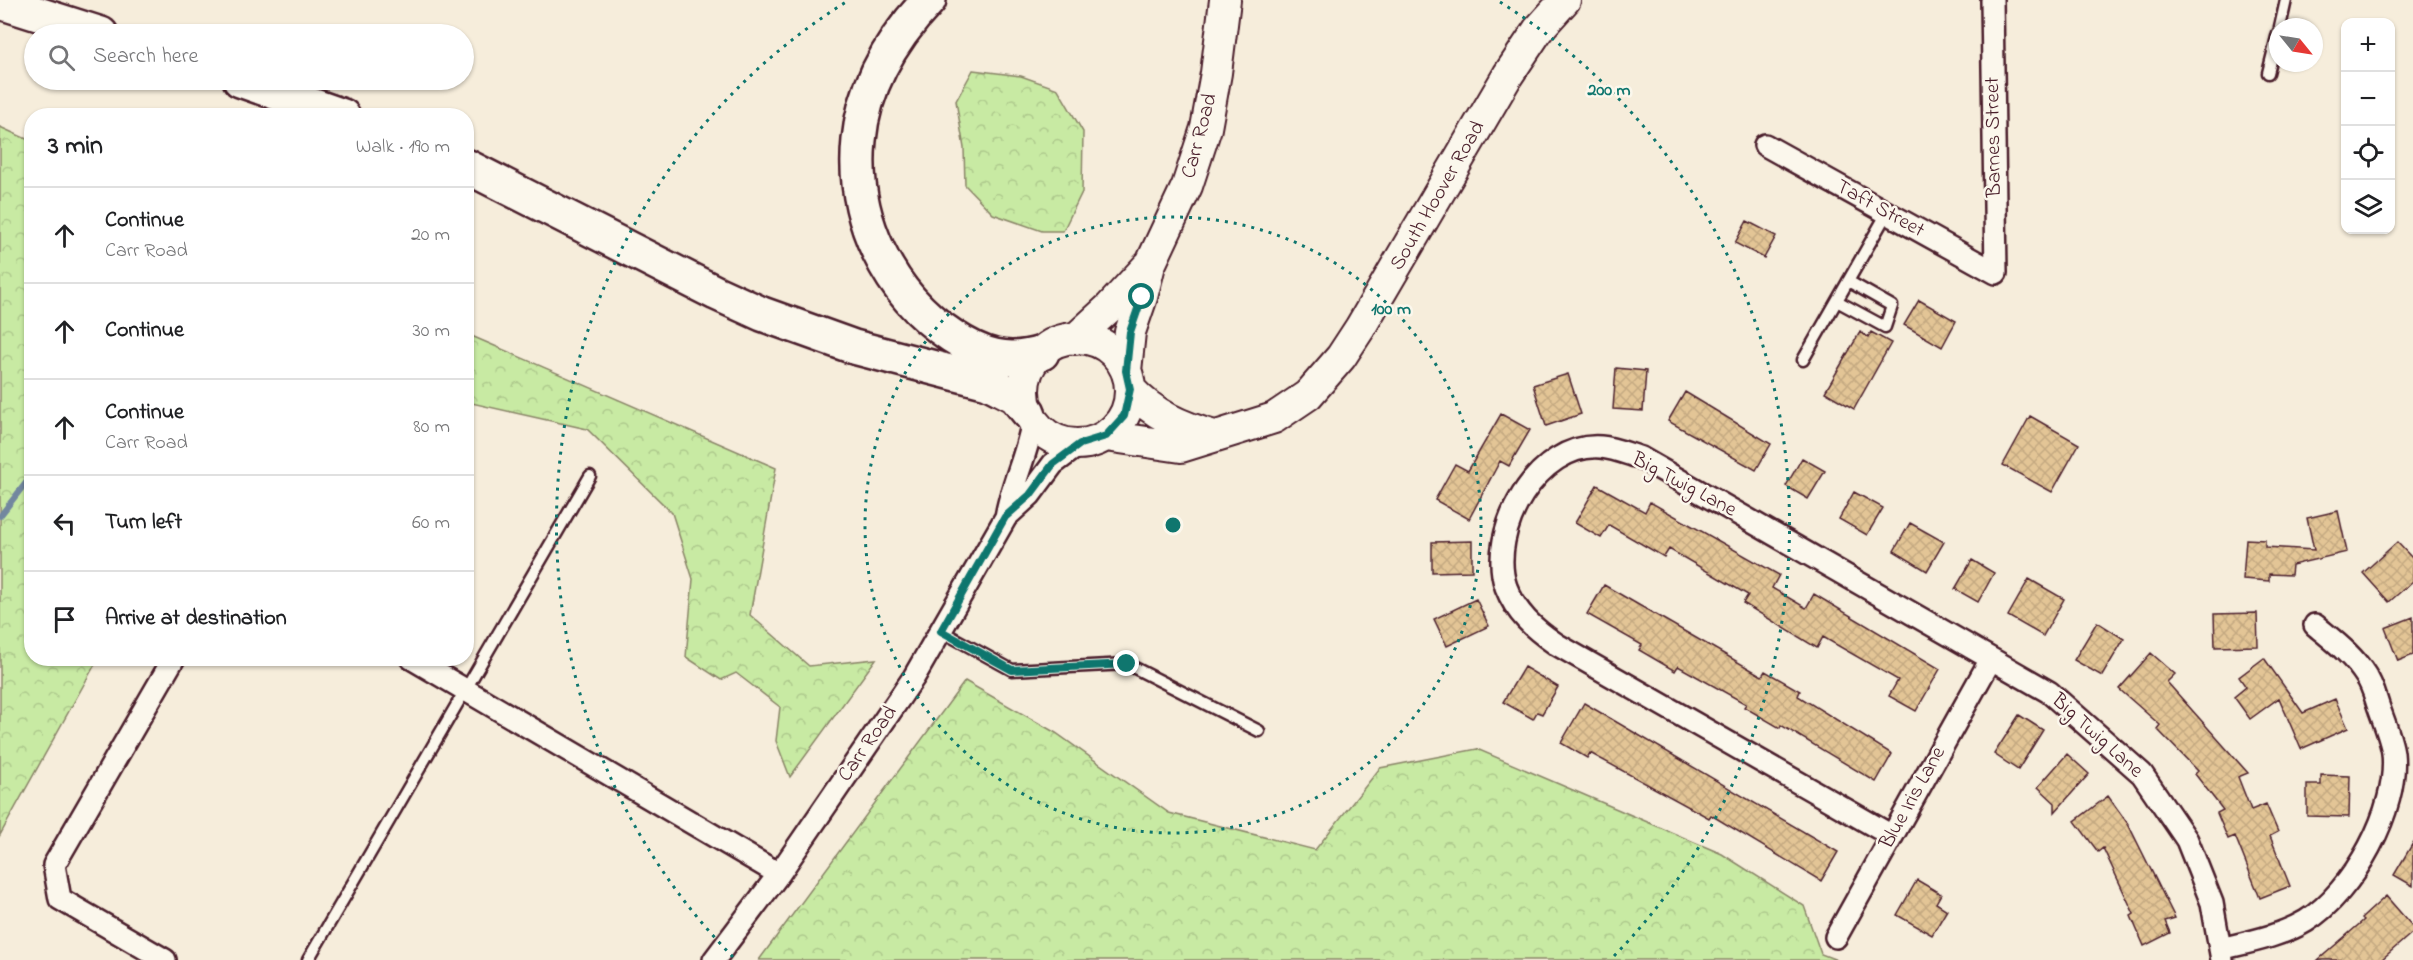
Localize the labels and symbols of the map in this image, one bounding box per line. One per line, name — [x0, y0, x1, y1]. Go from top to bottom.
north arrow — [2269, 18, 2323, 72]
street label: Barnes Street — [1978, 76, 2010, 199]
text: 200 m — [1587, 78, 1631, 104]
street label: Carr Road — [1174, 90, 1226, 182]
street label: South Hoover Road — [1383, 115, 1493, 276]
street label: Taft Street — [1830, 172, 1930, 246]
route start — [1128, 283, 1154, 309]
text: 100 m — [1371, 297, 1411, 323]
street label: Big Twig Lane — [1625, 444, 1742, 527]
centre of rings — [1163, 515, 1183, 535]
route end — [1113, 650, 1139, 676]
street label: Big Twig Lane — [2042, 686, 2150, 787]
street label: Carr Road — [831, 700, 905, 788]
street label: Blue Iris Lane — [1872, 741, 1954, 856]

